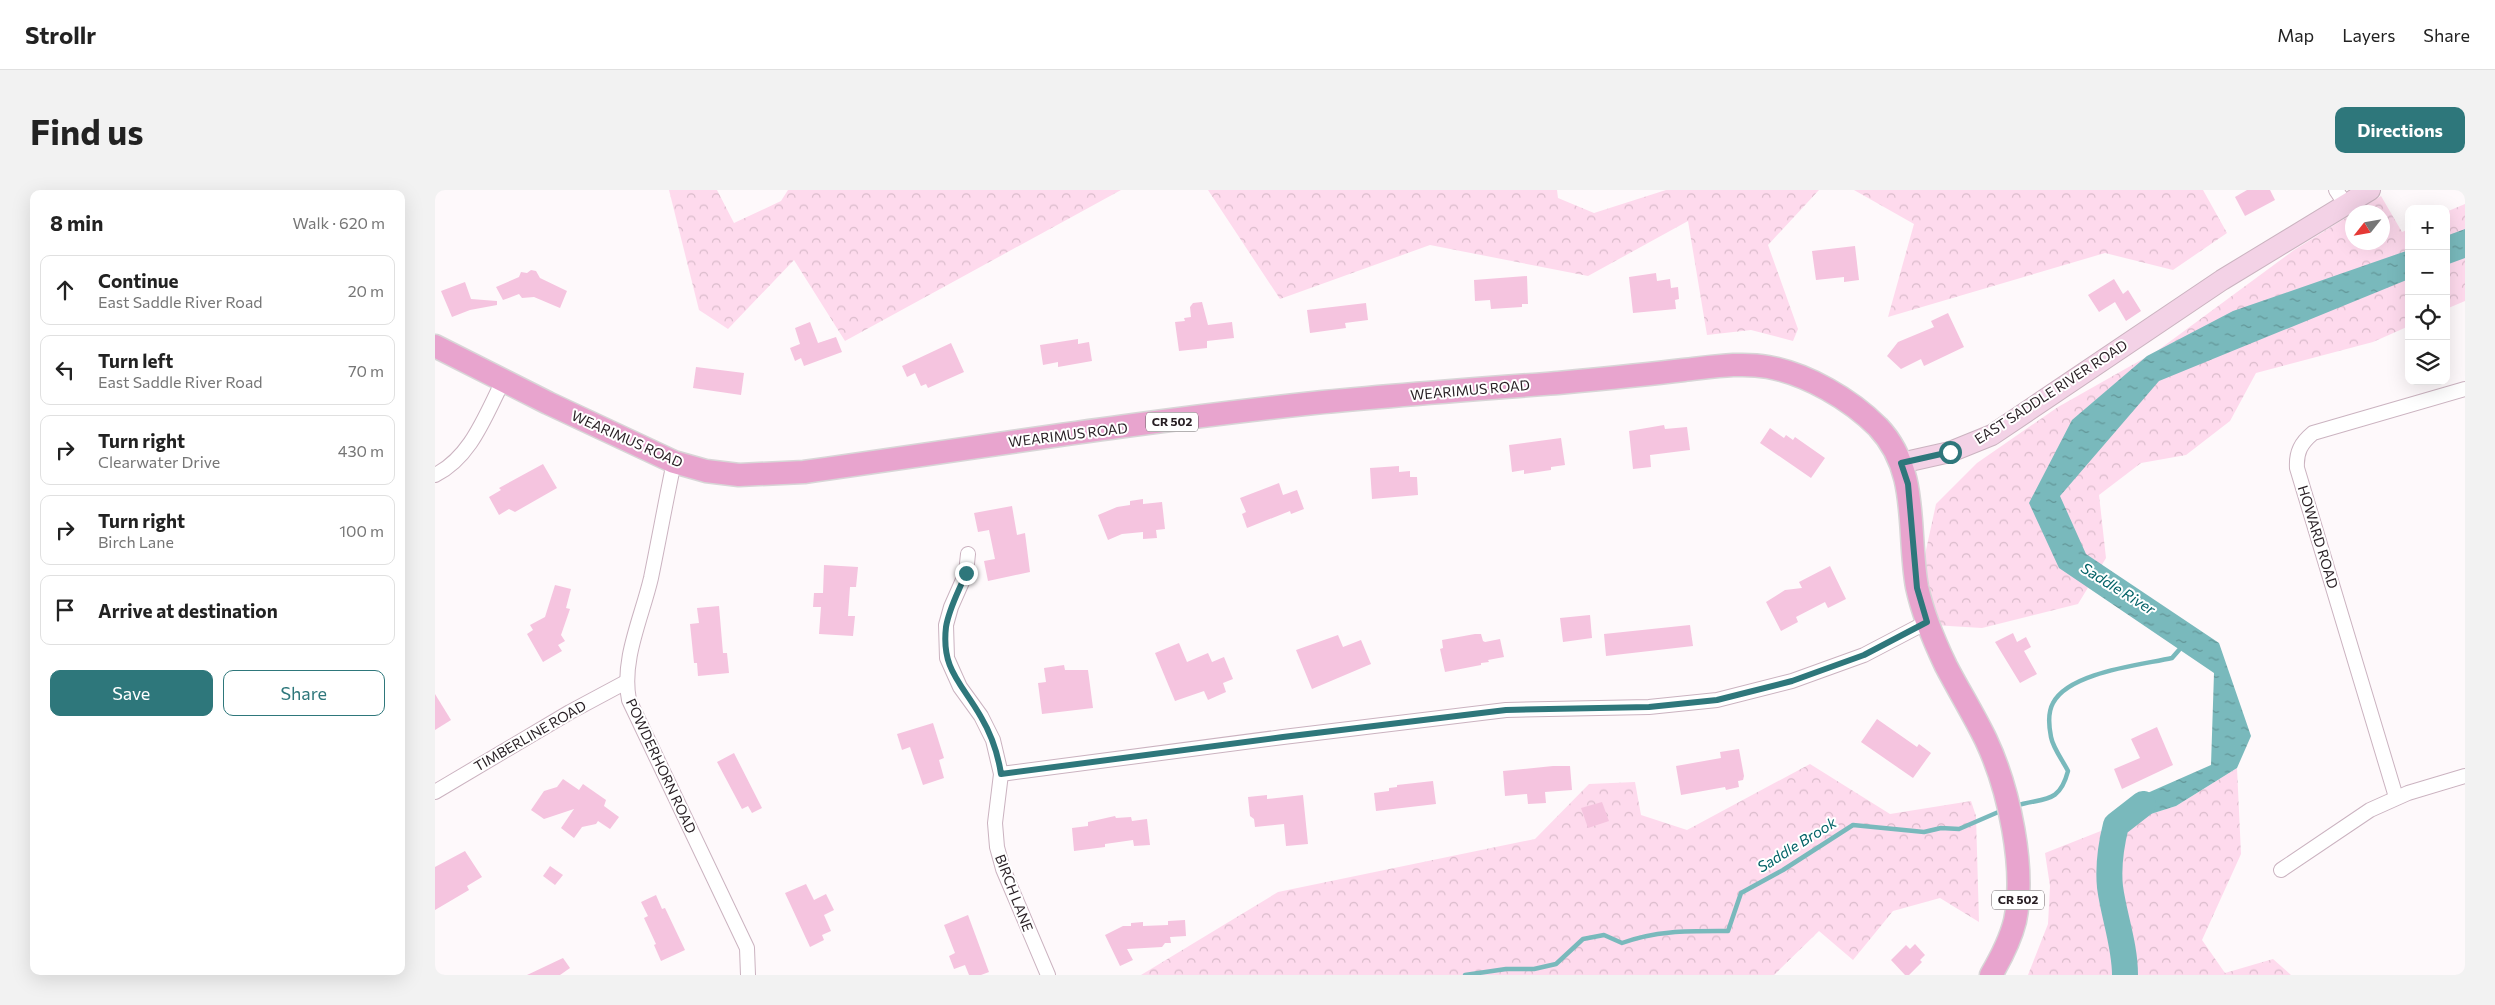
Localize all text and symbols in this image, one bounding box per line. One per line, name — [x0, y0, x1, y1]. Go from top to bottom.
text: Strollr — [25, 20, 96, 49]
text: Map — [2277, 24, 2314, 46]
text: Layers — [2342, 24, 2395, 46]
text: Share — [2423, 24, 2470, 46]
button: Directions — [2335, 107, 2465, 153]
text: Find us — [30, 109, 144, 152]
north arrow — [2345, 205, 2390, 250]
map controls — [2405, 205, 2450, 385]
button: + — [2405, 205, 2450, 250]
text: 8 min — [50, 210, 103, 235]
text: Walk · 620 m — [293, 213, 385, 232]
button: − — [2405, 250, 2450, 295]
text: Continue — [98, 269, 178, 292]
icon: ahead — [51, 276, 79, 304]
text: 20 m — [348, 281, 384, 300]
text: East Saddle River Road — [98, 292, 263, 311]
button: locate — [2405, 295, 2450, 340]
street label: EAST SADDLE RIVER ROAD — [1971, 336, 2130, 447]
button: layers — [2405, 340, 2450, 385]
text: Turn left — [98, 349, 173, 372]
icon: left — [51, 356, 79, 384]
text: 70 m — [348, 361, 384, 380]
text: East Saddle River Road — [98, 372, 263, 391]
street label: WEARIMUS ROAD — [1409, 376, 1531, 403]
street label: WEARIMUS ROAD — [569, 406, 686, 471]
road number: CR 502 — [1146, 412, 1198, 432]
street label: WEARIMUS ROAD — [1007, 419, 1129, 450]
text: Turn right — [98, 429, 185, 452]
icon: right — [51, 436, 79, 464]
text: 430 m — [338, 441, 384, 460]
route start — [1939, 441, 1962, 464]
text: Clearwater Drive — [98, 452, 220, 471]
street label: HOWARD ROAD — [2295, 483, 2342, 591]
text: Turn right — [98, 509, 185, 532]
icon: right — [51, 516, 79, 544]
text: 100 m — [339, 521, 384, 540]
text: Birch Lane — [98, 532, 174, 551]
water label: Saddle River — [2078, 558, 2160, 619]
route end — [955, 562, 978, 585]
icon: arrive — [51, 596, 79, 624]
text: Arrive at destination — [98, 599, 278, 622]
button: Save — [50, 670, 213, 716]
button: Share — [223, 670, 385, 716]
street label: POWDERHORN ROAD — [623, 696, 700, 836]
street label: TIMBERLINE ROAD — [471, 697, 589, 775]
water label: Saddle Brook — [1754, 812, 1840, 876]
street label: BIRCH LANE — [992, 852, 1037, 934]
road number: CR 502 — [1992, 890, 2044, 910]

